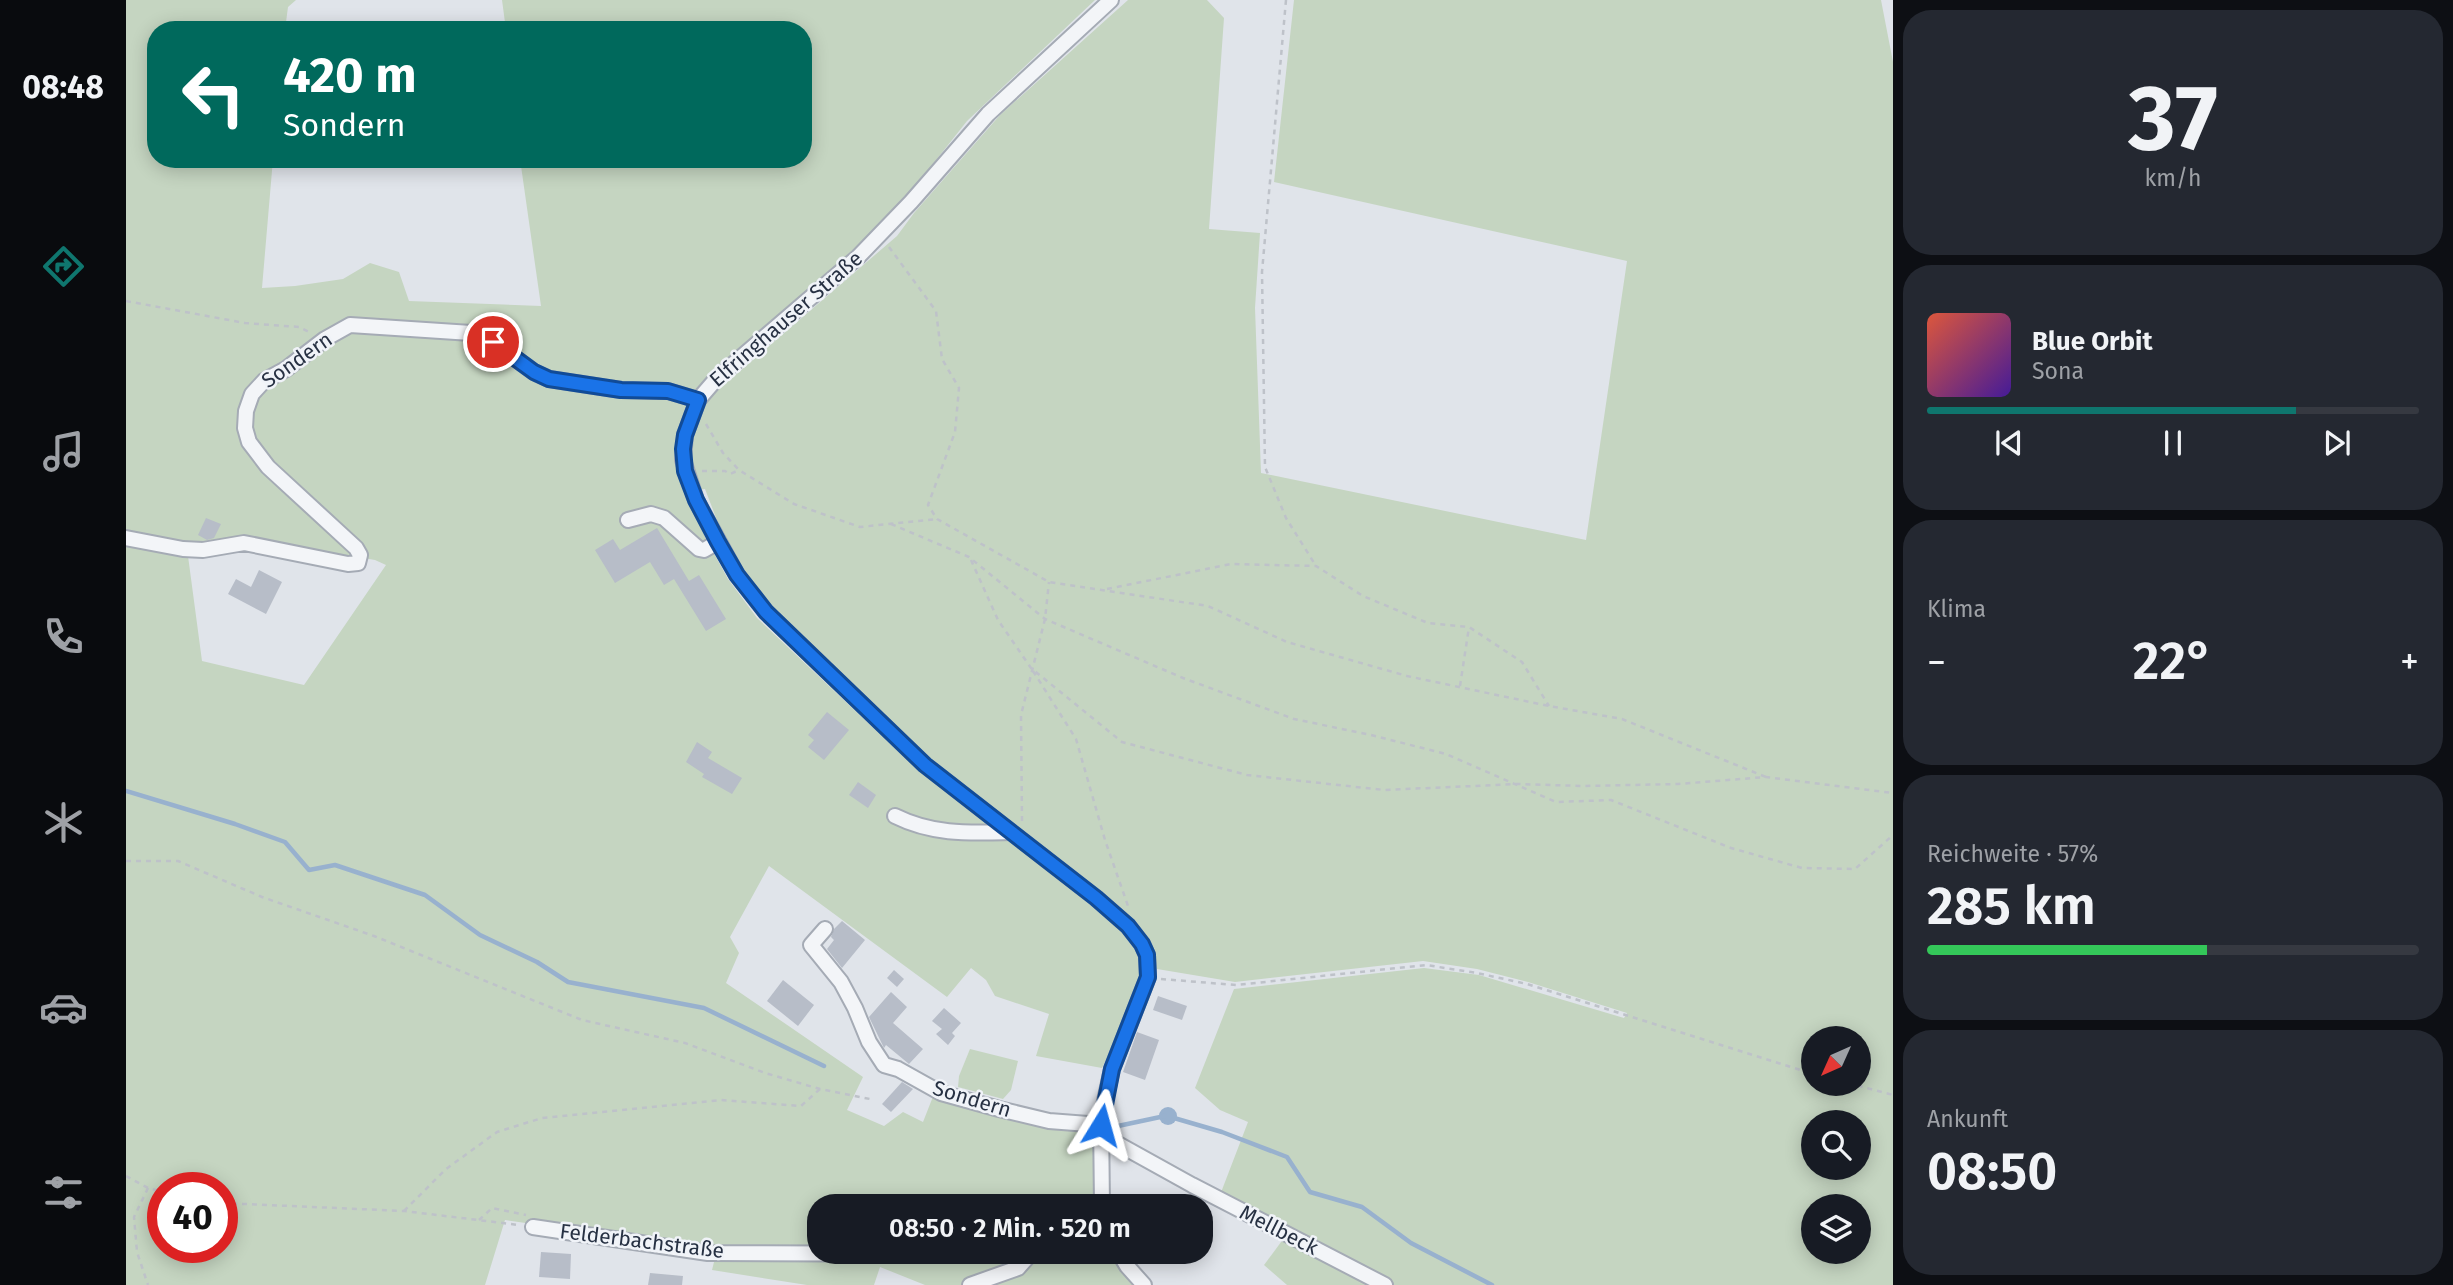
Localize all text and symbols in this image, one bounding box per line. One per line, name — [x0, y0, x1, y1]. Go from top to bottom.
text: 420 m — [283, 46, 417, 105]
icon: left — [168, 49, 259, 140]
text: 37 — [2128, 64, 2218, 173]
text: 08:48 — [22, 68, 104, 106]
text: Sondern — [283, 106, 406, 144]
text: km/h — [2145, 164, 2201, 192]
icon: directions — [39, 242, 88, 291]
street label: Elfringhauser Straße — [704, 246, 868, 392]
pin — [463, 312, 523, 372]
icon: arrive — [474, 323, 512, 361]
street label: Sondern — [257, 326, 337, 394]
text: Blue Orbit — [2032, 326, 2152, 357]
text: Sona — [2032, 357, 2084, 385]
icon: previous — [1990, 424, 2028, 462]
icon: pause — [2154, 424, 2192, 462]
icon: next — [2318, 424, 2356, 462]
icon: music — [39, 427, 88, 476]
text: Klima — [1927, 595, 1986, 623]
icon: phone — [39, 612, 88, 661]
text: 22° — [2133, 630, 2213, 693]
text: − — [1927, 639, 1946, 685]
text: + — [2400, 639, 2419, 685]
icon: climate — [39, 798, 88, 847]
text: Reichweite · 57% — [1927, 840, 2098, 868]
text: 285 km — [1927, 875, 2096, 938]
icon: car — [39, 983, 88, 1032]
north arrow — [1801, 1026, 1871, 1096]
map controls — [1801, 1026, 1871, 1264]
street label: Sondern — [930, 1075, 1014, 1123]
position arrow — [1064, 1088, 1138, 1162]
text: Ankunft — [1927, 1105, 2008, 1133]
button: search — [1801, 1110, 1871, 1180]
text: 08:50 — [1927, 1140, 2057, 1203]
icon: filters — [39, 1168, 88, 1217]
speed limit sign: 40 — [147, 1172, 238, 1263]
button: layers — [1801, 1194, 1871, 1264]
street label: Mellbeck — [1235, 1199, 1323, 1261]
text: 08:50 · 2 Min. · 520 m — [889, 1213, 1131, 1244]
street label: Felderbachstraße — [558, 1218, 726, 1264]

